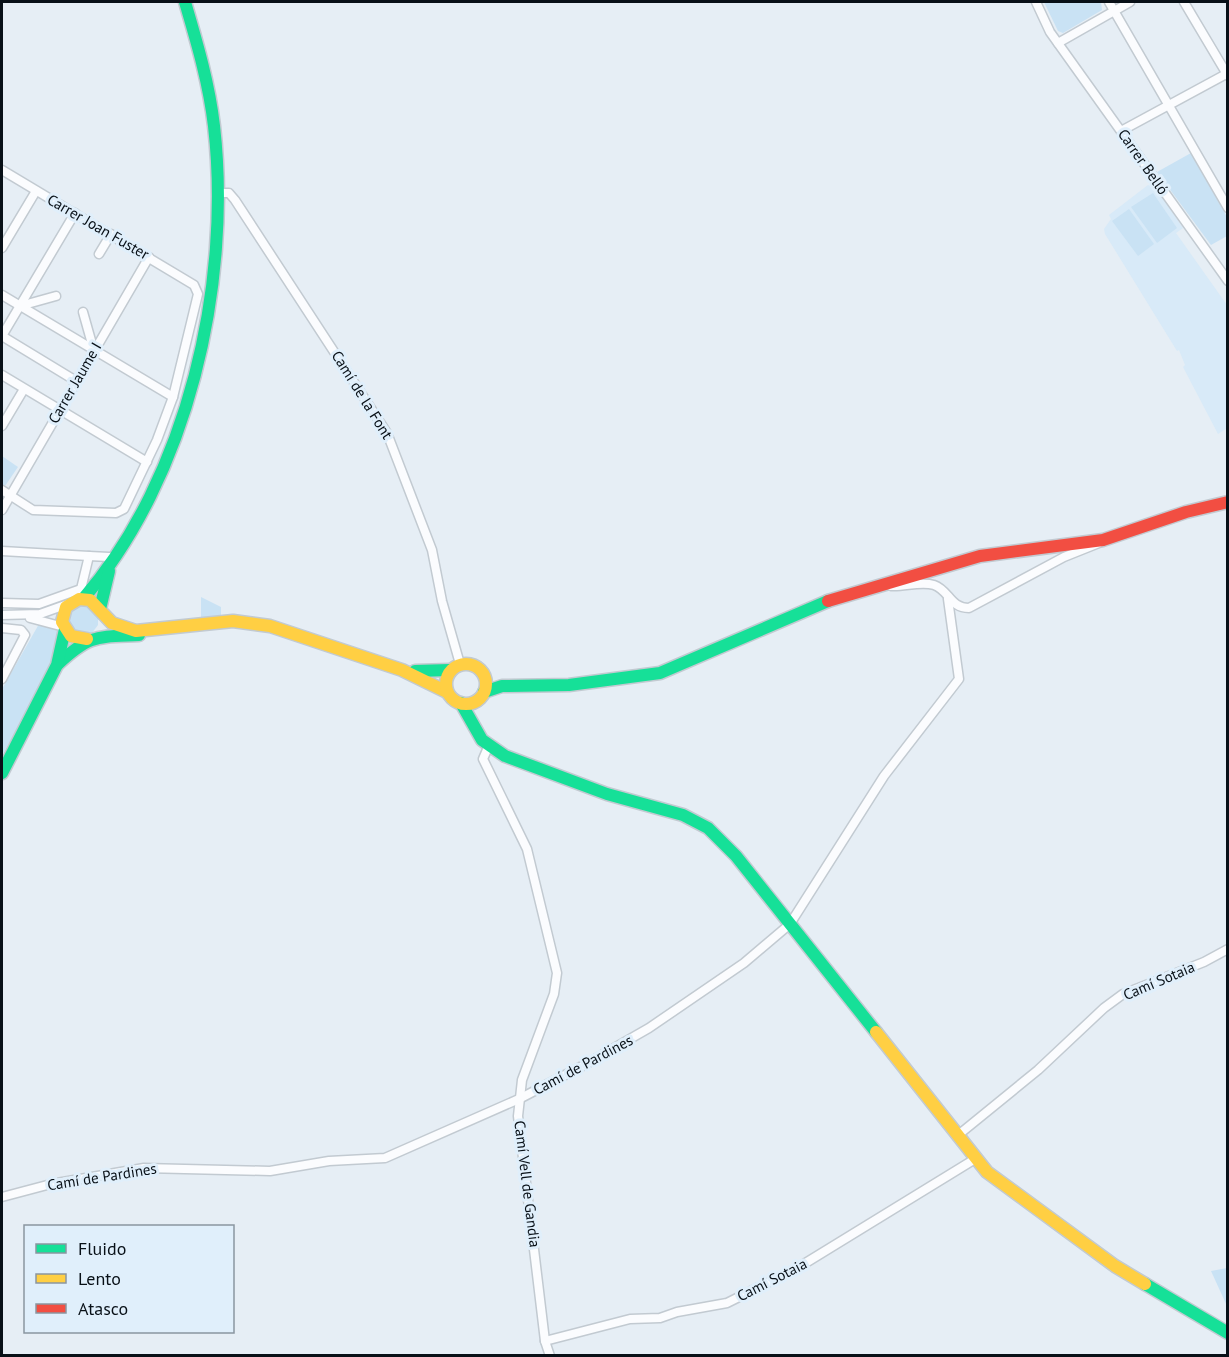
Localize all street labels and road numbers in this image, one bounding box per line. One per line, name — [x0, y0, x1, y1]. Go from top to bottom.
street label: Carrer Belló — [1114, 125, 1173, 198]
street label: Carrer Joan Fuster — [44, 190, 153, 263]
street label: Carrer Jaume I — [44, 339, 105, 427]
street label: Camí de la Font — [328, 347, 397, 442]
street label: Camí Sotaia — [1120, 957, 1197, 1004]
street label: Camí de Pardines — [530, 1030, 636, 1099]
street label: Camí Vell de Gandia — [510, 1119, 545, 1248]
street label: Camí de Pardines — [46, 1158, 158, 1195]
street label: Camí Sotaia — [734, 1254, 810, 1305]

